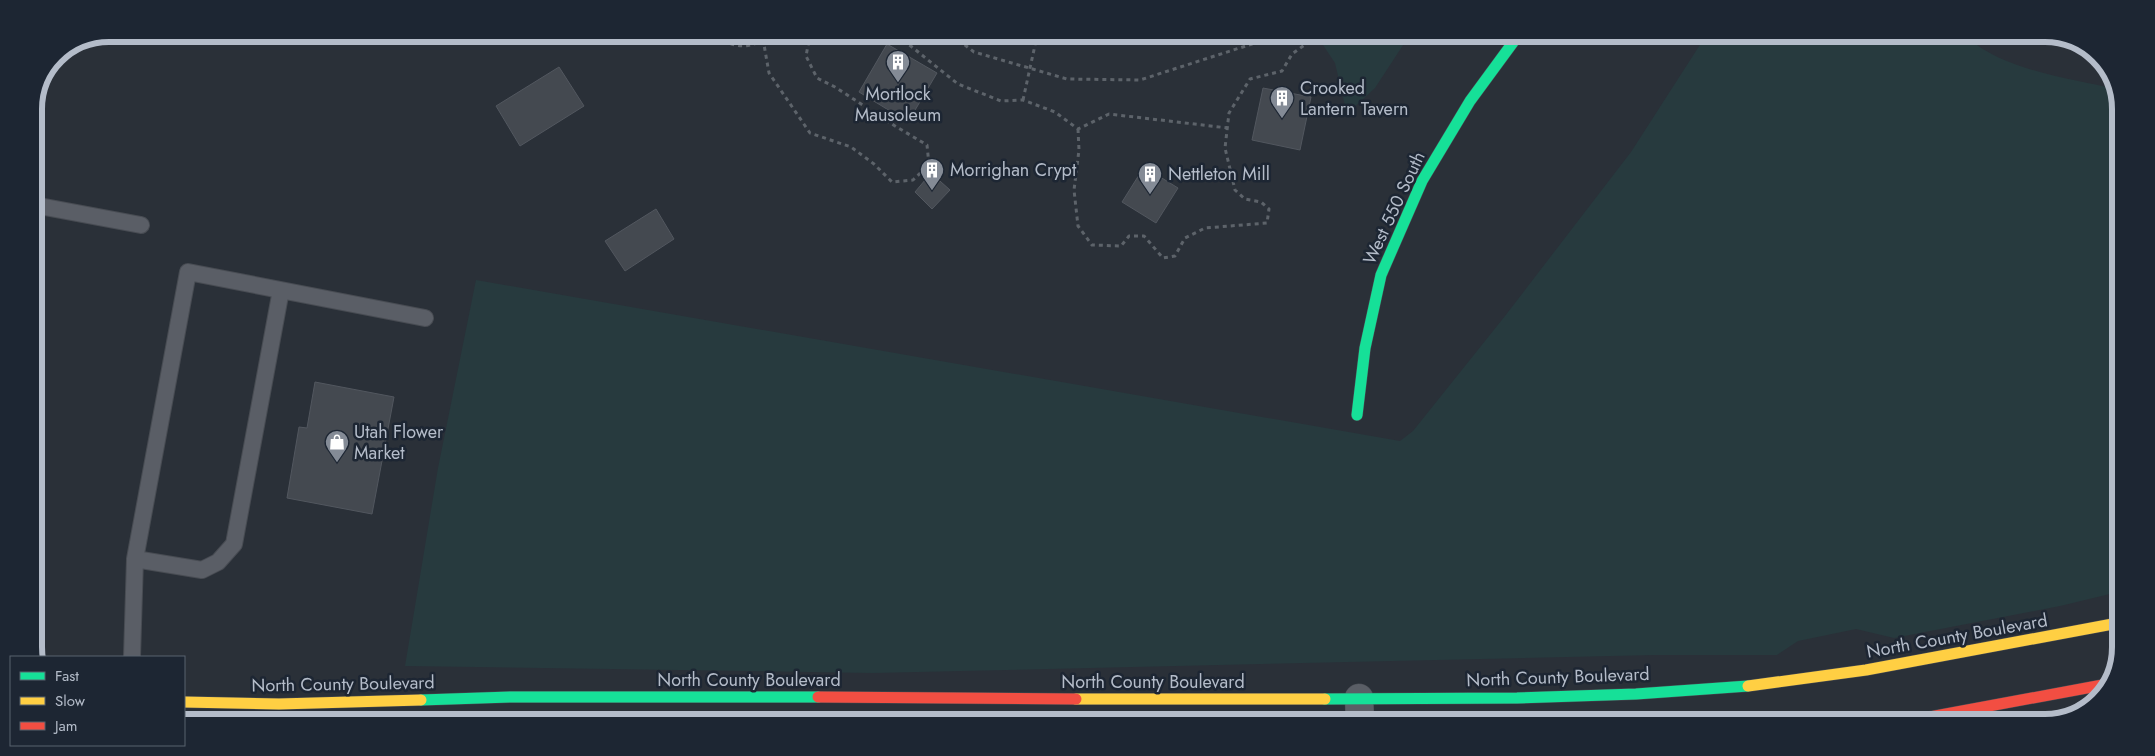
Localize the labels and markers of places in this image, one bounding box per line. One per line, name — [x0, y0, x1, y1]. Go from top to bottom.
building icon: Mortlock Mausoleum — [885, 49, 911, 83]
place label: Crooked Lantern Tavern — [1300, 75, 1409, 122]
place label: Mortlock Mausoleum — [855, 81, 941, 128]
building icon: Crooked Lantern Tavern — [1269, 85, 1295, 119]
building icon: Morrighan Crypt — [919, 157, 945, 191]
place label: Morrighan Crypt — [950, 157, 1077, 183]
building icon: Nettleton Mill — [1137, 161, 1163, 195]
place label: Nettleton Mill — [1168, 161, 1270, 187]
place label: Utah Flower Market — [354, 419, 444, 466]
shop icon: Utah Flower Market — [324, 429, 350, 463]

